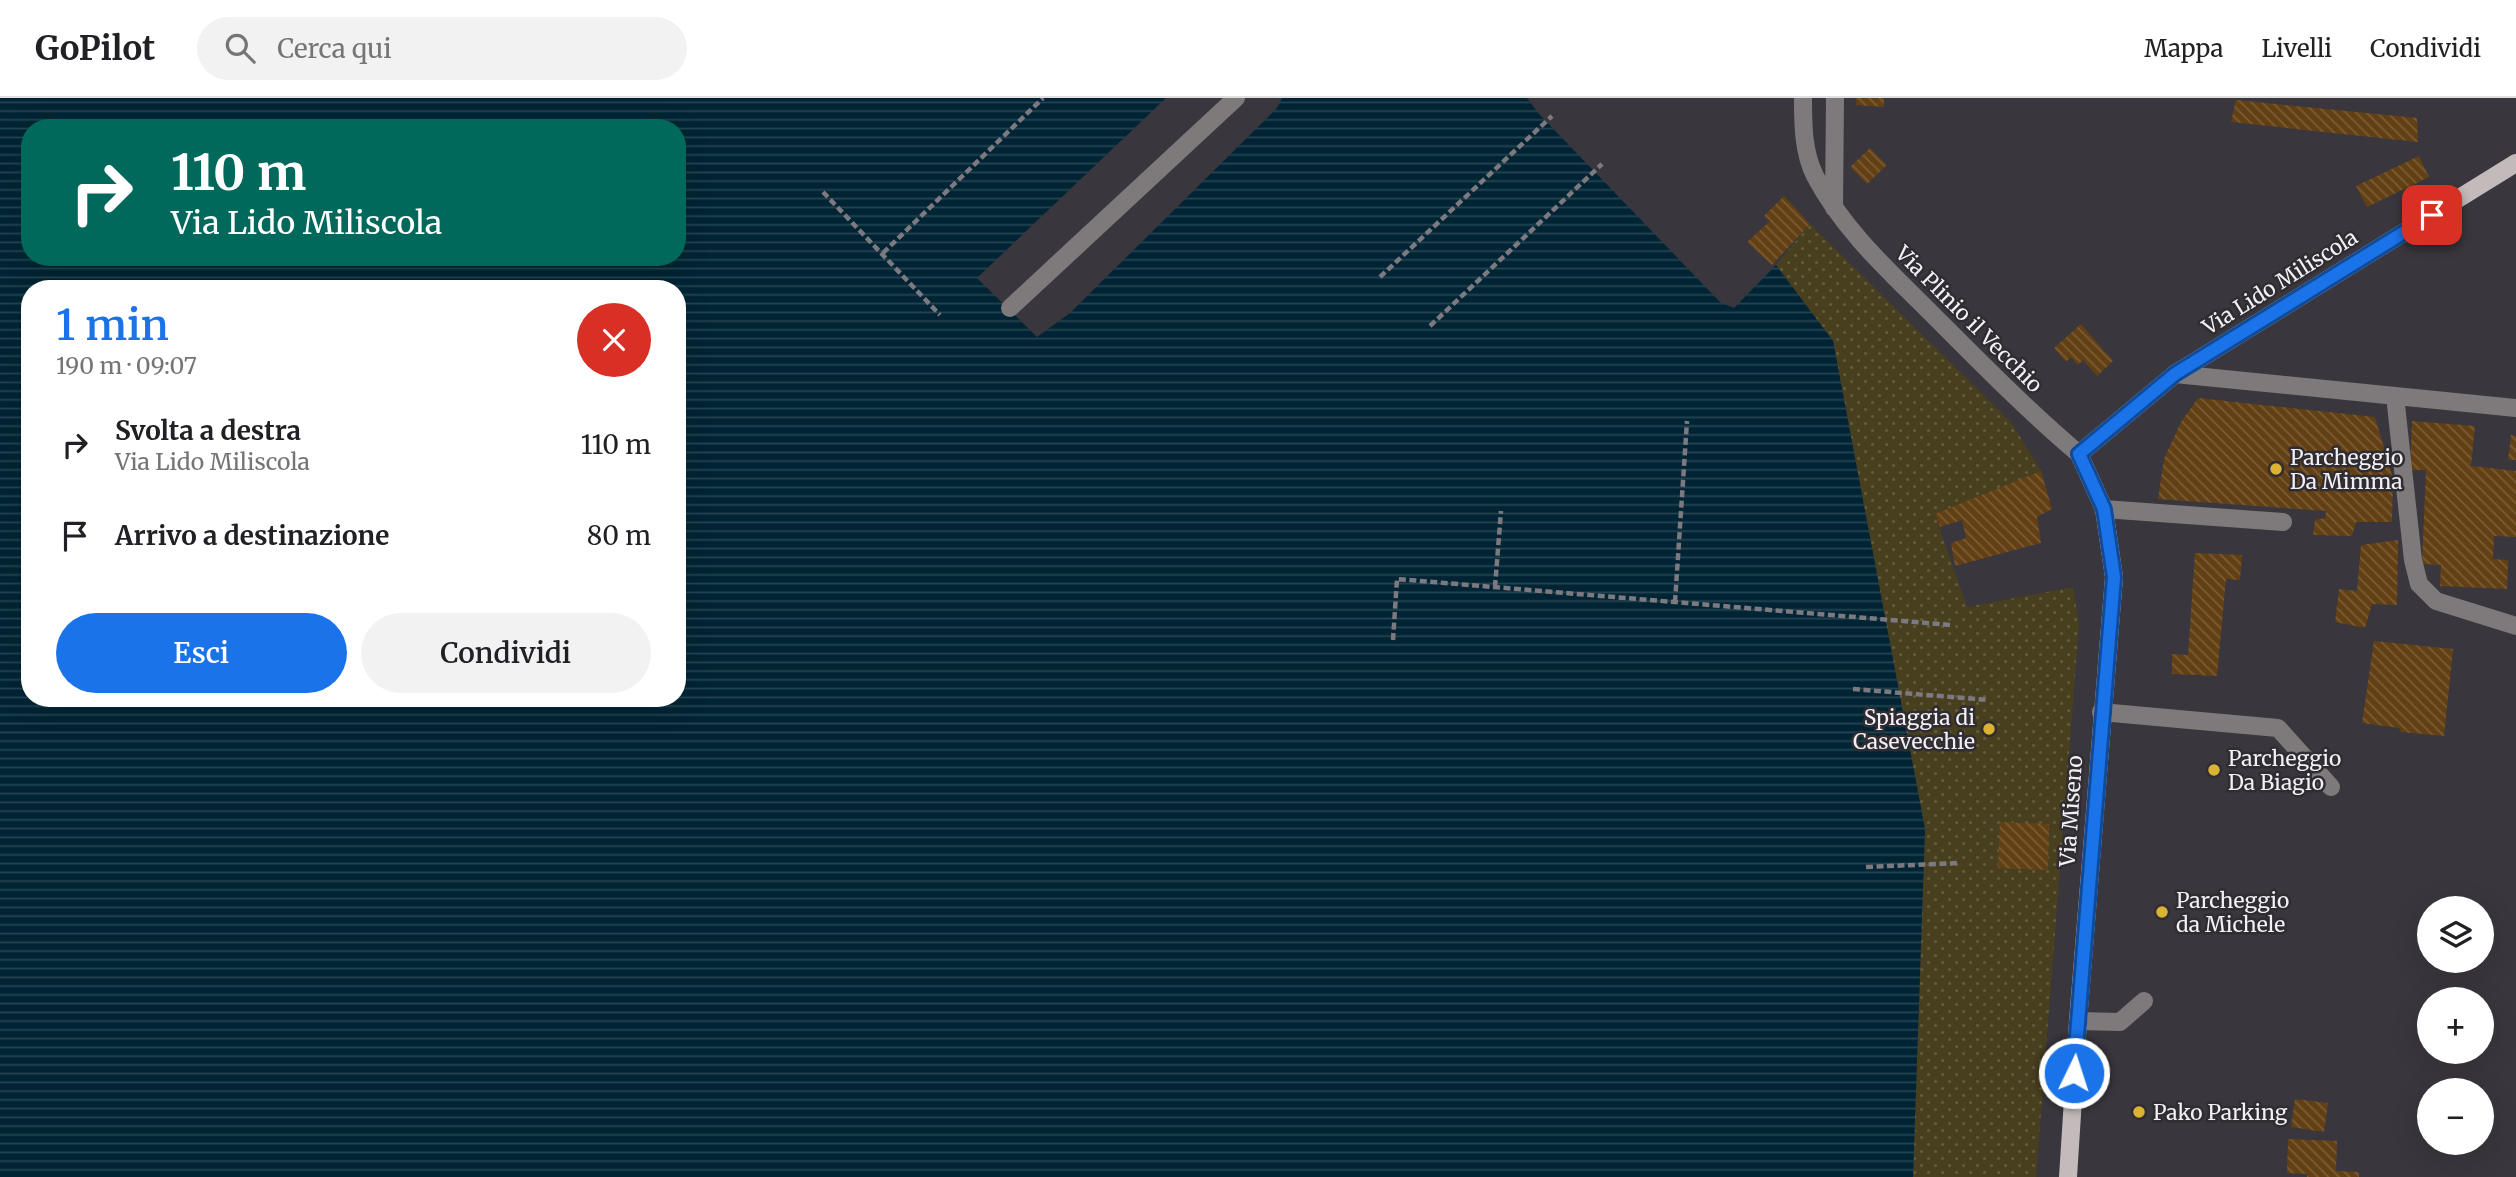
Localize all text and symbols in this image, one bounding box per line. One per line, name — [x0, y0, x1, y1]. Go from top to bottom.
search box — [197, 17, 687, 80]
text: GoPilot — [35, 28, 155, 69]
icon: search — [221, 29, 259, 67]
text: Cerca qui — [277, 32, 392, 65]
text: Mappa — [2144, 33, 2223, 64]
text: Livelli — [2261, 33, 2332, 64]
text: Condividi — [2370, 33, 2481, 64]
text: 110 m — [171, 142, 306, 203]
icon: right — [56, 147, 147, 238]
pin — [2402, 185, 2462, 245]
icon: arrive — [2413, 196, 2451, 234]
text: Via Lido Miliscola — [171, 203, 442, 243]
street label: Via Lido Miliscola — [2197, 223, 2363, 341]
street label: Via Plinio il Vecchio — [1889, 239, 2048, 398]
text: 1 min — [56, 299, 169, 351]
button: close — [577, 303, 651, 377]
text: 190 m · 09:07 — [56, 351, 197, 380]
text: Svolta a destra — [115, 414, 301, 447]
icon: right — [56, 426, 94, 464]
text: 110 m — [581, 428, 651, 461]
place label: Parcheggio Da Mimma — [2290, 444, 2403, 495]
text: Via Lido Miliscola — [115, 447, 310, 476]
marker: Parcheggio Da Mimma — [2268, 461, 2284, 477]
icon: arrive — [56, 517, 94, 555]
text: Arrivo a destinazione — [115, 519, 389, 552]
text: 80 m — [587, 519, 651, 552]
button: Esci — [56, 613, 347, 693]
button: Condividi — [361, 613, 651, 693]
place label: Spiaggia di Casevecchie — [1853, 704, 1975, 755]
marker: Spiaggia di Casevecchie — [1981, 721, 1997, 737]
place label: Parcheggio Da Biagio — [2228, 745, 2341, 796]
street label: Via Miseno — [2054, 754, 2088, 869]
marker: Parcheggio Da Biagio — [2206, 762, 2222, 778]
place label: Parcheggio da Michele — [2176, 887, 2289, 938]
map controls — [2417, 896, 2494, 1155]
button: layers — [2417, 896, 2494, 973]
marker: Parcheggio da Michele — [2154, 904, 2170, 920]
button: + — [2417, 987, 2494, 1064]
position arrow — [2037, 1036, 2111, 1110]
button: − — [2417, 1078, 2494, 1155]
place label: Pako Parking — [2153, 1099, 2288, 1126]
marker: Pako Parking — [2131, 1104, 2147, 1120]

